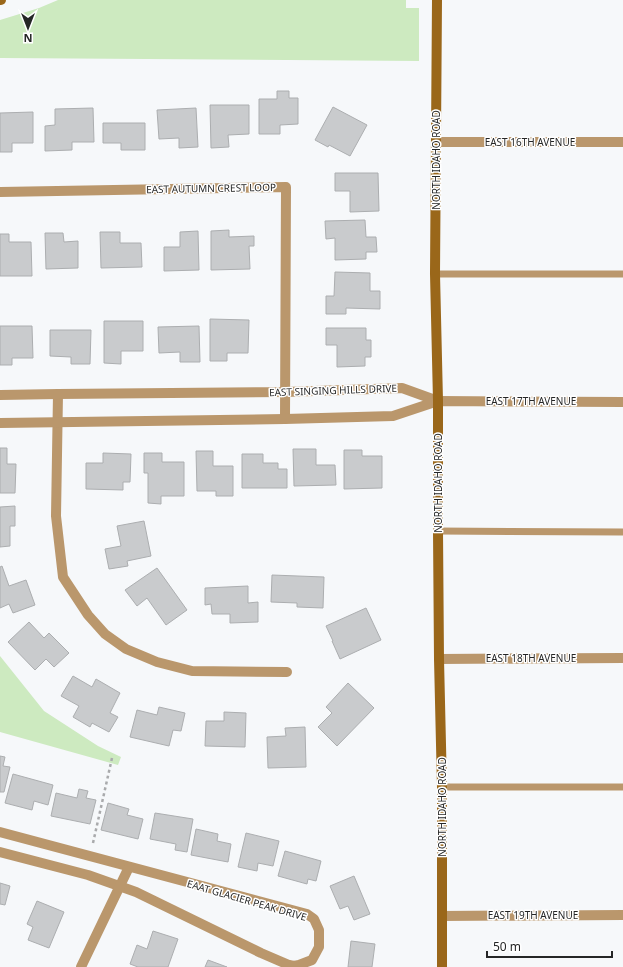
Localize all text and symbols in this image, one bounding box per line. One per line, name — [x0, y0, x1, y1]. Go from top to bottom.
north arrow — [8, 8, 48, 48]
text: N — [24, 31, 32, 46]
street label: NORTH IDAHO ROAD — [429, 110, 443, 210]
street label: EAST 16TH AVENUE — [485, 135, 575, 149]
street label: EAST AUTUMN CREST LOOP — [146, 180, 276, 196]
street label: EAST SINGING HILLS DRIVE — [269, 381, 397, 399]
street label: EAST 17TH AVENUE — [486, 394, 576, 408]
street label: NORTH IDAHO ROAD — [431, 433, 445, 533]
street label: EAST 18TH AVENUE — [486, 651, 576, 665]
street label: NORTH IDAHO ROAD — [435, 757, 449, 857]
street label: EAAT GLACIER PEAK DRIVE — [186, 876, 308, 924]
street label: EAST 19TH AVENUE — [488, 908, 578, 922]
scale bar — [487, 933, 612, 959]
text: 50 m — [493, 938, 521, 955]

